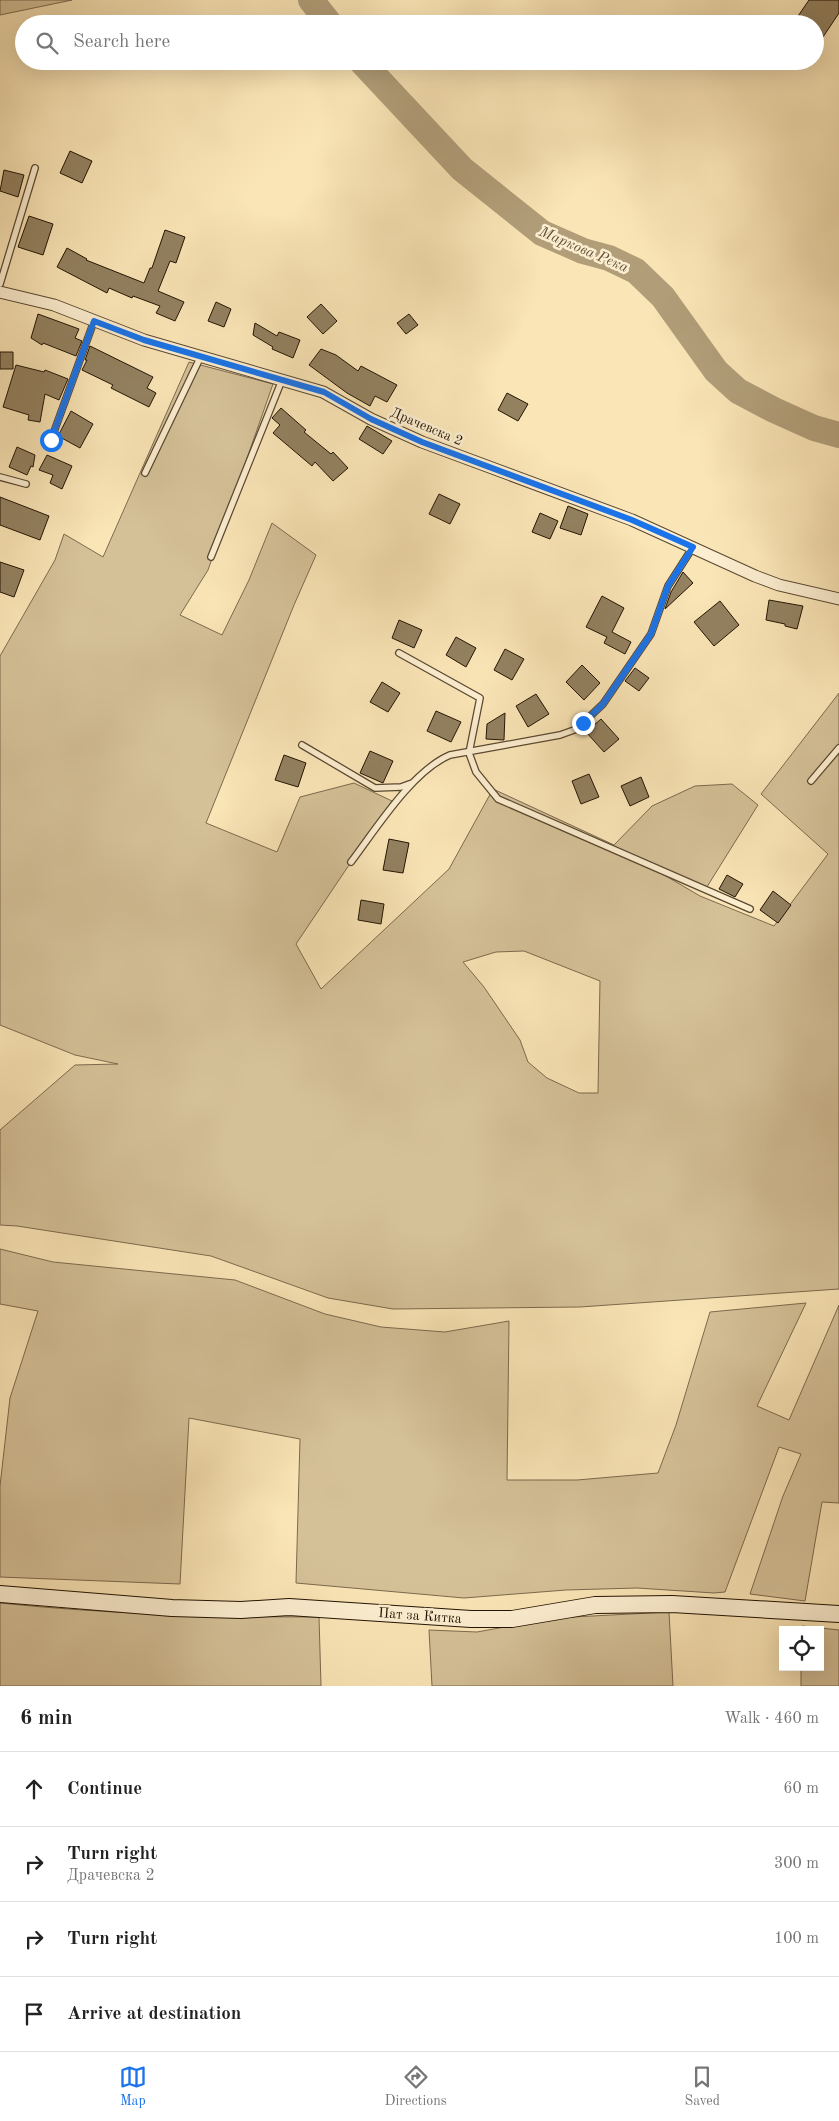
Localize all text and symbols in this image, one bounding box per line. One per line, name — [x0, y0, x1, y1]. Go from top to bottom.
search box — [15, 15, 824, 70]
icon: search — [33, 29, 61, 57]
text: Search here — [73, 33, 170, 52]
water label: Маркова Река — [536, 224, 630, 276]
street label: Драчевска 2 — [389, 405, 465, 448]
route start — [40, 429, 63, 452]
route end — [572, 712, 595, 735]
street label: Пат за Китка — [378, 1606, 462, 1626]
map controls — [779, 1626, 824, 1671]
button: locate — [779, 1626, 824, 1671]
text: 6 min — [20, 1708, 73, 1729]
text: Walk · 460 m — [724, 1711, 819, 1727]
icon: ahead — [20, 1775, 48, 1803]
text: Continue — [67, 1780, 142, 1799]
text: 60 m — [783, 1781, 819, 1797]
text: Turn right — [67, 1845, 157, 1864]
icon: right — [20, 1850, 48, 1878]
text: 300 m — [774, 1856, 819, 1872]
text: Драчевска 2 — [67, 1868, 155, 1884]
icon: right — [20, 1925, 48, 1953]
text: Turn right — [67, 1930, 157, 1949]
text: 100 m — [774, 1931, 819, 1947]
icon: arrive — [20, 2000, 48, 2028]
text: Arrive at destination — [67, 2005, 241, 2024]
tab: Map — [119, 2063, 147, 2110]
tab: Directions — [385, 2063, 447, 2110]
tab: Saved — [684, 2063, 720, 2110]

